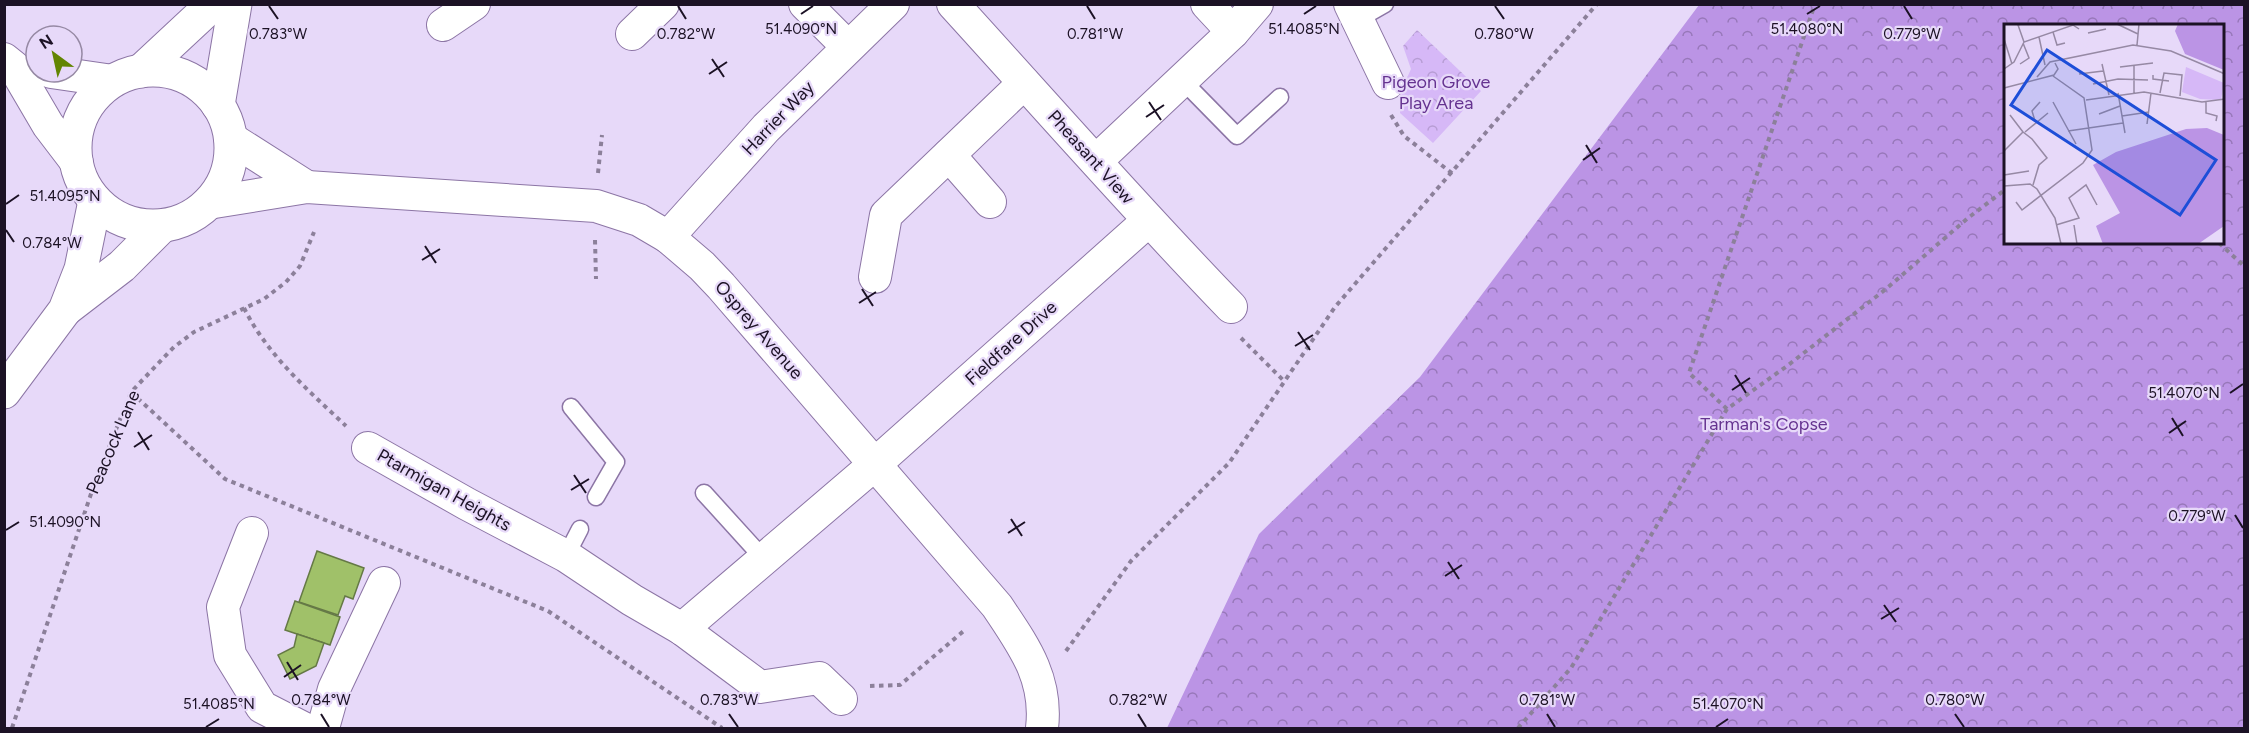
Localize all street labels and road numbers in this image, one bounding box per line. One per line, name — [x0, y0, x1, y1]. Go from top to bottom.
street label: Harrier Way — [737, 76, 819, 160]
street label: Pheasant View — [1043, 106, 1139, 208]
street label: Osprey Avenue — [710, 276, 808, 384]
street label: Fieldfare Drive — [961, 296, 1062, 390]
street label: Peacock Lane — [81, 387, 145, 497]
street label: Ptarmigan Heights — [373, 444, 515, 536]

